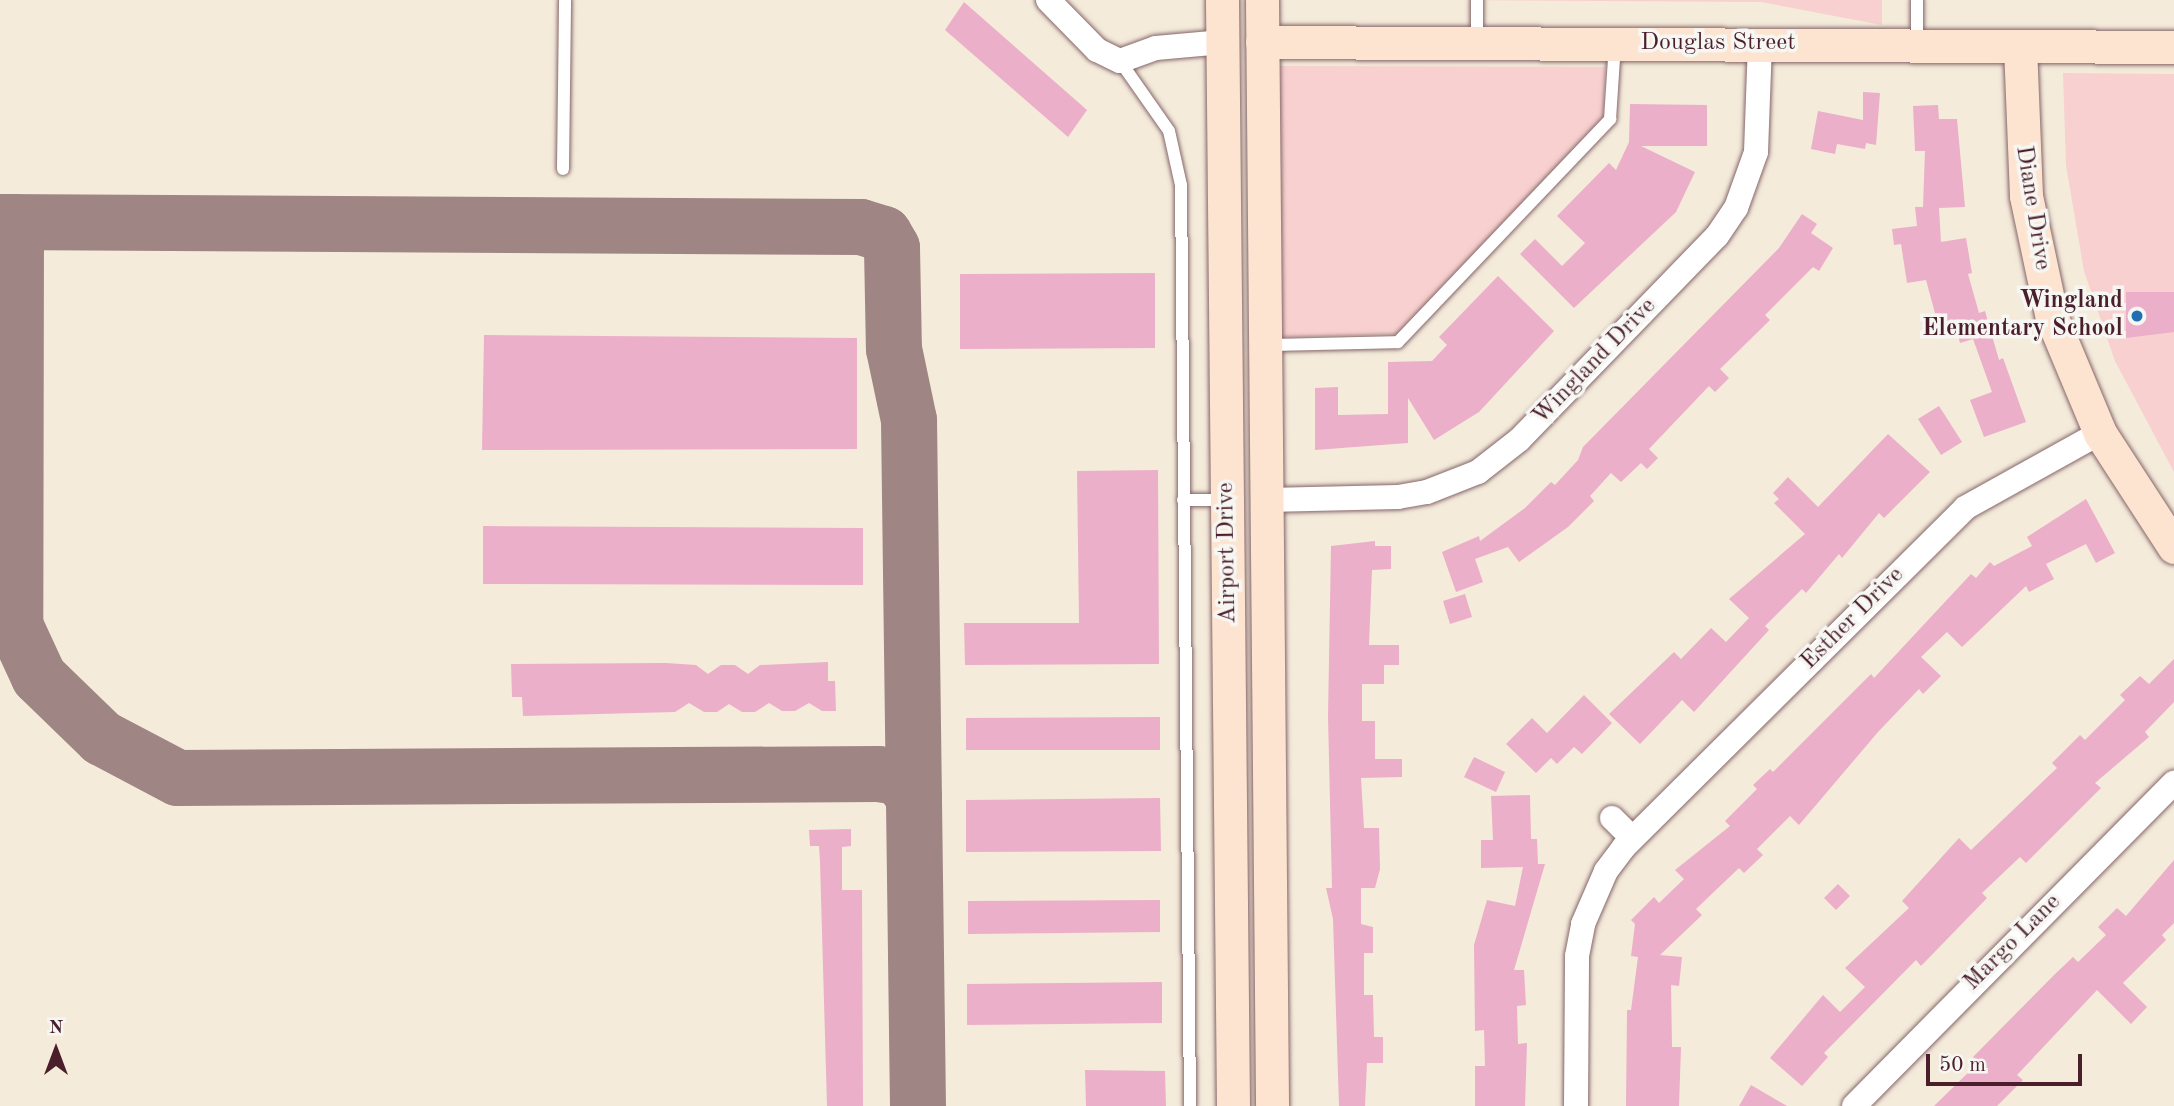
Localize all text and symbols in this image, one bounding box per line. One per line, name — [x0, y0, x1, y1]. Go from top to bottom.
street label: Douglas Street — [1640, 30, 1796, 58]
street label: Diane Drive — [2008, 144, 2056, 272]
place label: Wingland Elementary School — [1922, 288, 2123, 344]
street label: Wingland Drive — [1527, 293, 1663, 431]
marker: Wingland Elementary School — [2129, 308, 2145, 324]
street label: Airport Drive — [1212, 482, 1244, 624]
street label: Esther Drive — [1796, 562, 1910, 676]
street label: Margo Lane — [1959, 889, 2067, 997]
north arrow — [21, 1015, 91, 1085]
text: N — [49, 1019, 63, 1038]
scale bar — [1929, 1040, 2085, 1084]
text: 50 m — [1939, 1055, 1986, 1076]

